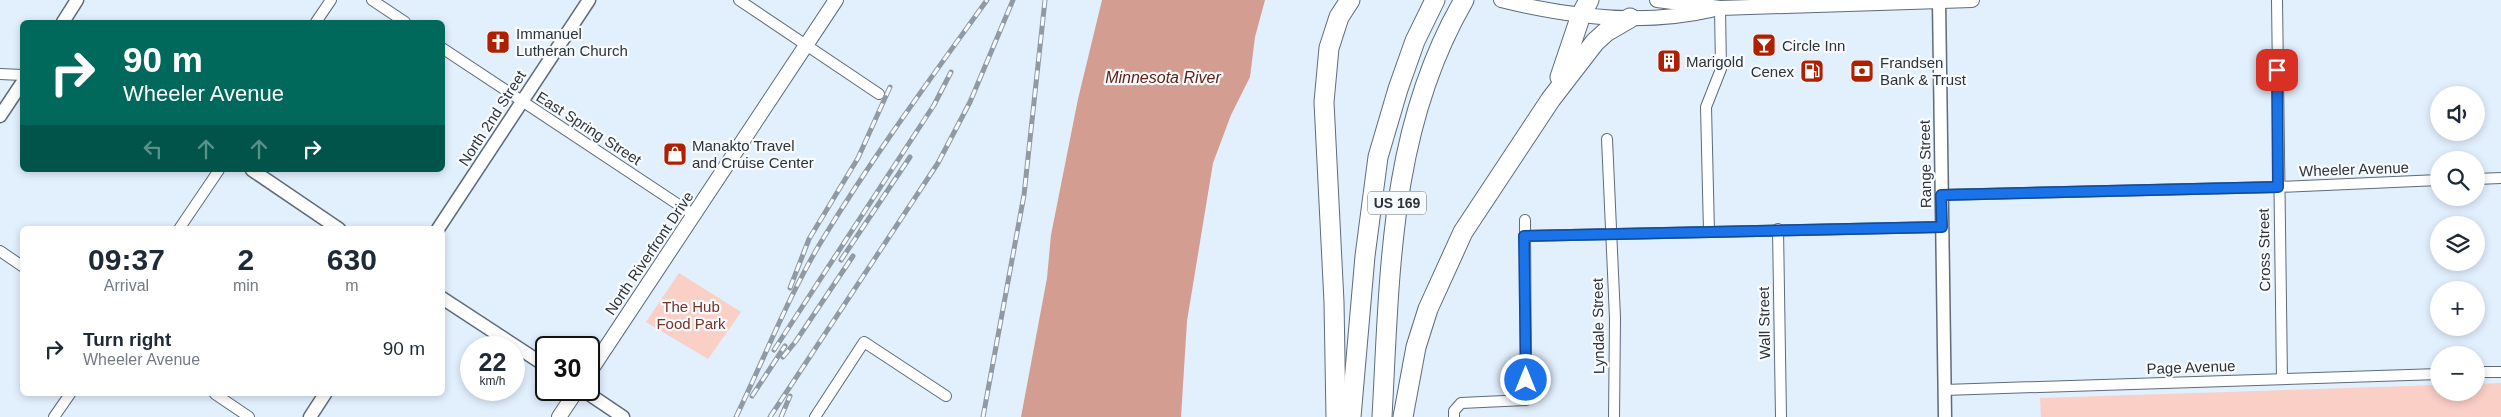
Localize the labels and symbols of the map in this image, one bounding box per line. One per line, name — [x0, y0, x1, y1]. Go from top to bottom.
place label: Immanuel Lutheran Church — [516, 25, 628, 59]
church icon: Immanuel Lutheran Church — [485, 29, 511, 55]
bar icon: Circle Inn — [1751, 32, 1777, 58]
place label: Circle Inn — [1782, 37, 1845, 54]
building icon: Marigold — [1656, 48, 1682, 74]
pin — [2256, 49, 2298, 91]
place label: Marigold — [1686, 53, 1744, 70]
place label: Frandsen Bank & Trust — [1880, 54, 1967, 88]
fuel station icon: Cenex — [1799, 58, 1825, 84]
bank icon: Frandsen Bank & Trust — [1849, 58, 1875, 84]
place label: Cenex — [1751, 63, 1795, 80]
street label: North 2nd Street — [455, 67, 530, 169]
water label: Minnesota River — [1105, 69, 1221, 86]
street label: East Spring Street — [533, 88, 645, 169]
street label: Range Street — [1916, 119, 1934, 208]
place label: Manakto Travel and Cruise Center — [692, 137, 814, 171]
shop icon: Manakto Travel and Cruise Center — [662, 141, 688, 167]
street label: Wheeler Avenue — [2299, 159, 2409, 179]
street label: North Riverfront Drive — [601, 188, 697, 318]
road number: US 169 — [1368, 192, 1426, 214]
street label: Cross Street — [2255, 207, 2273, 292]
street label: Lyndale Street — [1589, 277, 1607, 374]
street label: Wall Street — [1755, 286, 1773, 360]
park label: The Hub Food Park — [656, 298, 726, 332]
speed limit sign: 30 — [535, 336, 600, 401]
position arrow — [1499, 353, 1551, 405]
street label: Page Avenue — [2146, 357, 2236, 377]

